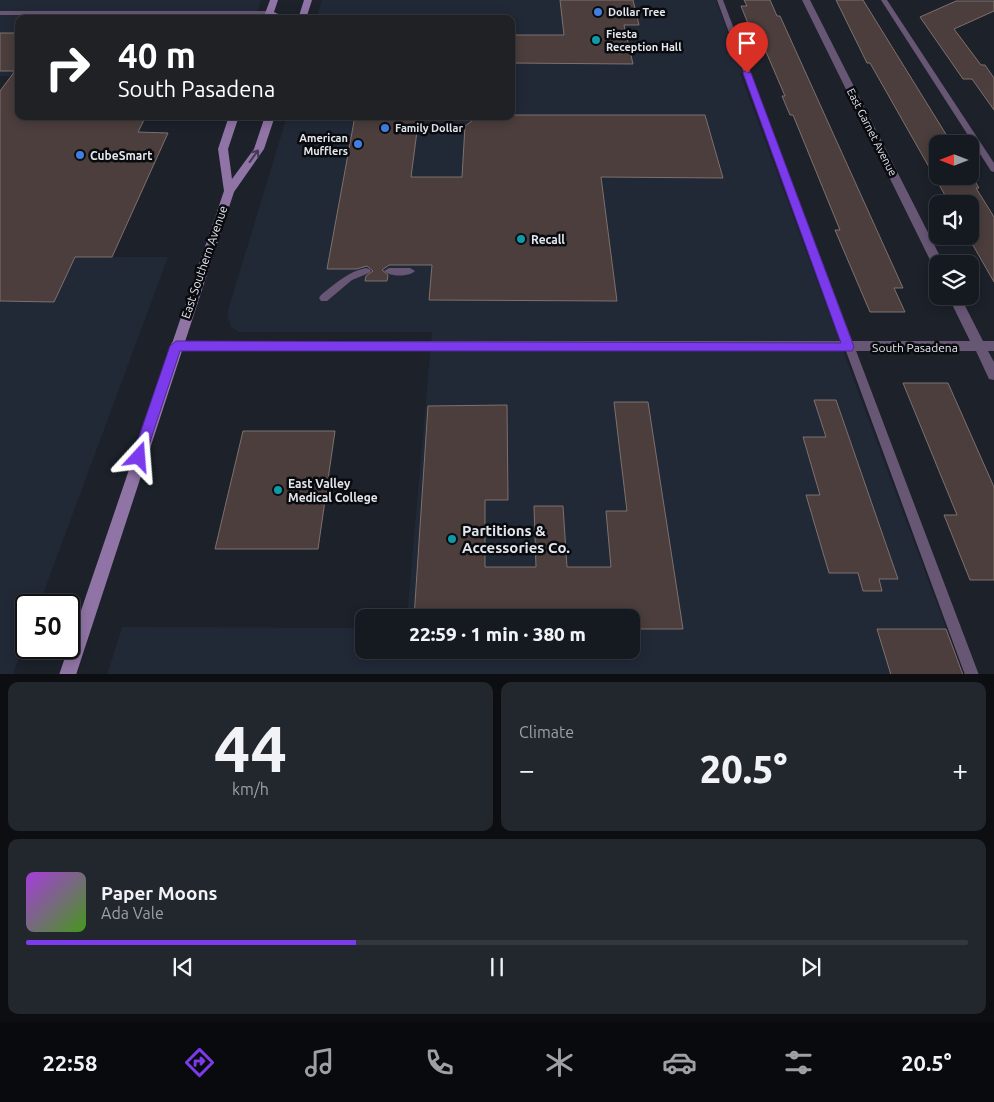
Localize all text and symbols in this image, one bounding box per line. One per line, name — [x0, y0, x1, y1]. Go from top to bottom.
marker: Dollar Tree — [592, 6, 604, 18]
place label: Dollar Tree — [608, 6, 666, 18]
pin — [726, 22, 768, 73]
place label: Fiesta Reception Hall — [606, 28, 682, 53]
icon: arrive — [733, 29, 761, 57]
marker: Fiesta Reception Hall — [590, 34, 602, 46]
icon: right — [35, 35, 100, 100]
text: 40 m — [118, 35, 196, 75]
text: South Pasadena — [118, 76, 275, 101]
street label: East Garnet Avenue — [845, 86, 899, 178]
marker: Family Dollar — [379, 122, 391, 134]
place label: Family Dollar — [395, 122, 463, 134]
place label: American Mufflers — [299, 132, 348, 157]
north arrow — [929, 135, 979, 185]
map controls — [929, 135, 979, 305]
marker: American Mufflers — [352, 138, 364, 150]
marker: CubeSmart — [74, 149, 86, 161]
place label: CubeSmart — [90, 149, 152, 162]
one-way arrow — [249, 149, 259, 163]
button: sound — [929, 195, 979, 245]
street label: East Southern Avenue — [179, 204, 229, 320]
marker: Recall — [515, 233, 527, 245]
place label: Recall — [531, 233, 565, 246]
button: layers — [929, 255, 979, 305]
street label: South Pasadena — [872, 341, 958, 354]
position arrow — [112, 430, 164, 482]
place label: East Valley Medical College — [288, 477, 378, 504]
marker: East Valley Medical College — [272, 484, 284, 496]
place label: Partitions & Accessories Co. — [462, 522, 570, 556]
marker: Partitions & Accessories Co. — [446, 533, 458, 545]
speed limit sign: 50 — [15, 594, 80, 659]
text: 22:59 · 1 min · 380 m — [409, 623, 586, 645]
text: 44 — [214, 711, 287, 784]
text: Climate — [519, 723, 574, 741]
text: 20.5° — [700, 748, 787, 790]
text: − — [519, 754, 535, 785]
text: + — [952, 754, 968, 785]
text: km/h — [232, 780, 269, 798]
text: Paper Moons — [101, 882, 218, 904]
text: Ada Vale — [101, 904, 164, 922]
icon: previous — [169, 953, 197, 981]
icon: pause — [483, 953, 511, 981]
icon: next — [797, 953, 825, 981]
icon: directions — [182, 1045, 217, 1080]
icon: music — [302, 1045, 337, 1080]
icon: phone — [422, 1045, 457, 1080]
icon: climate — [542, 1045, 577, 1080]
icon: car — [662, 1045, 697, 1080]
icon: filters — [781, 1045, 816, 1080]
text: 22:58 — [42, 1050, 97, 1075]
text: 20.5° — [901, 1050, 952, 1075]

